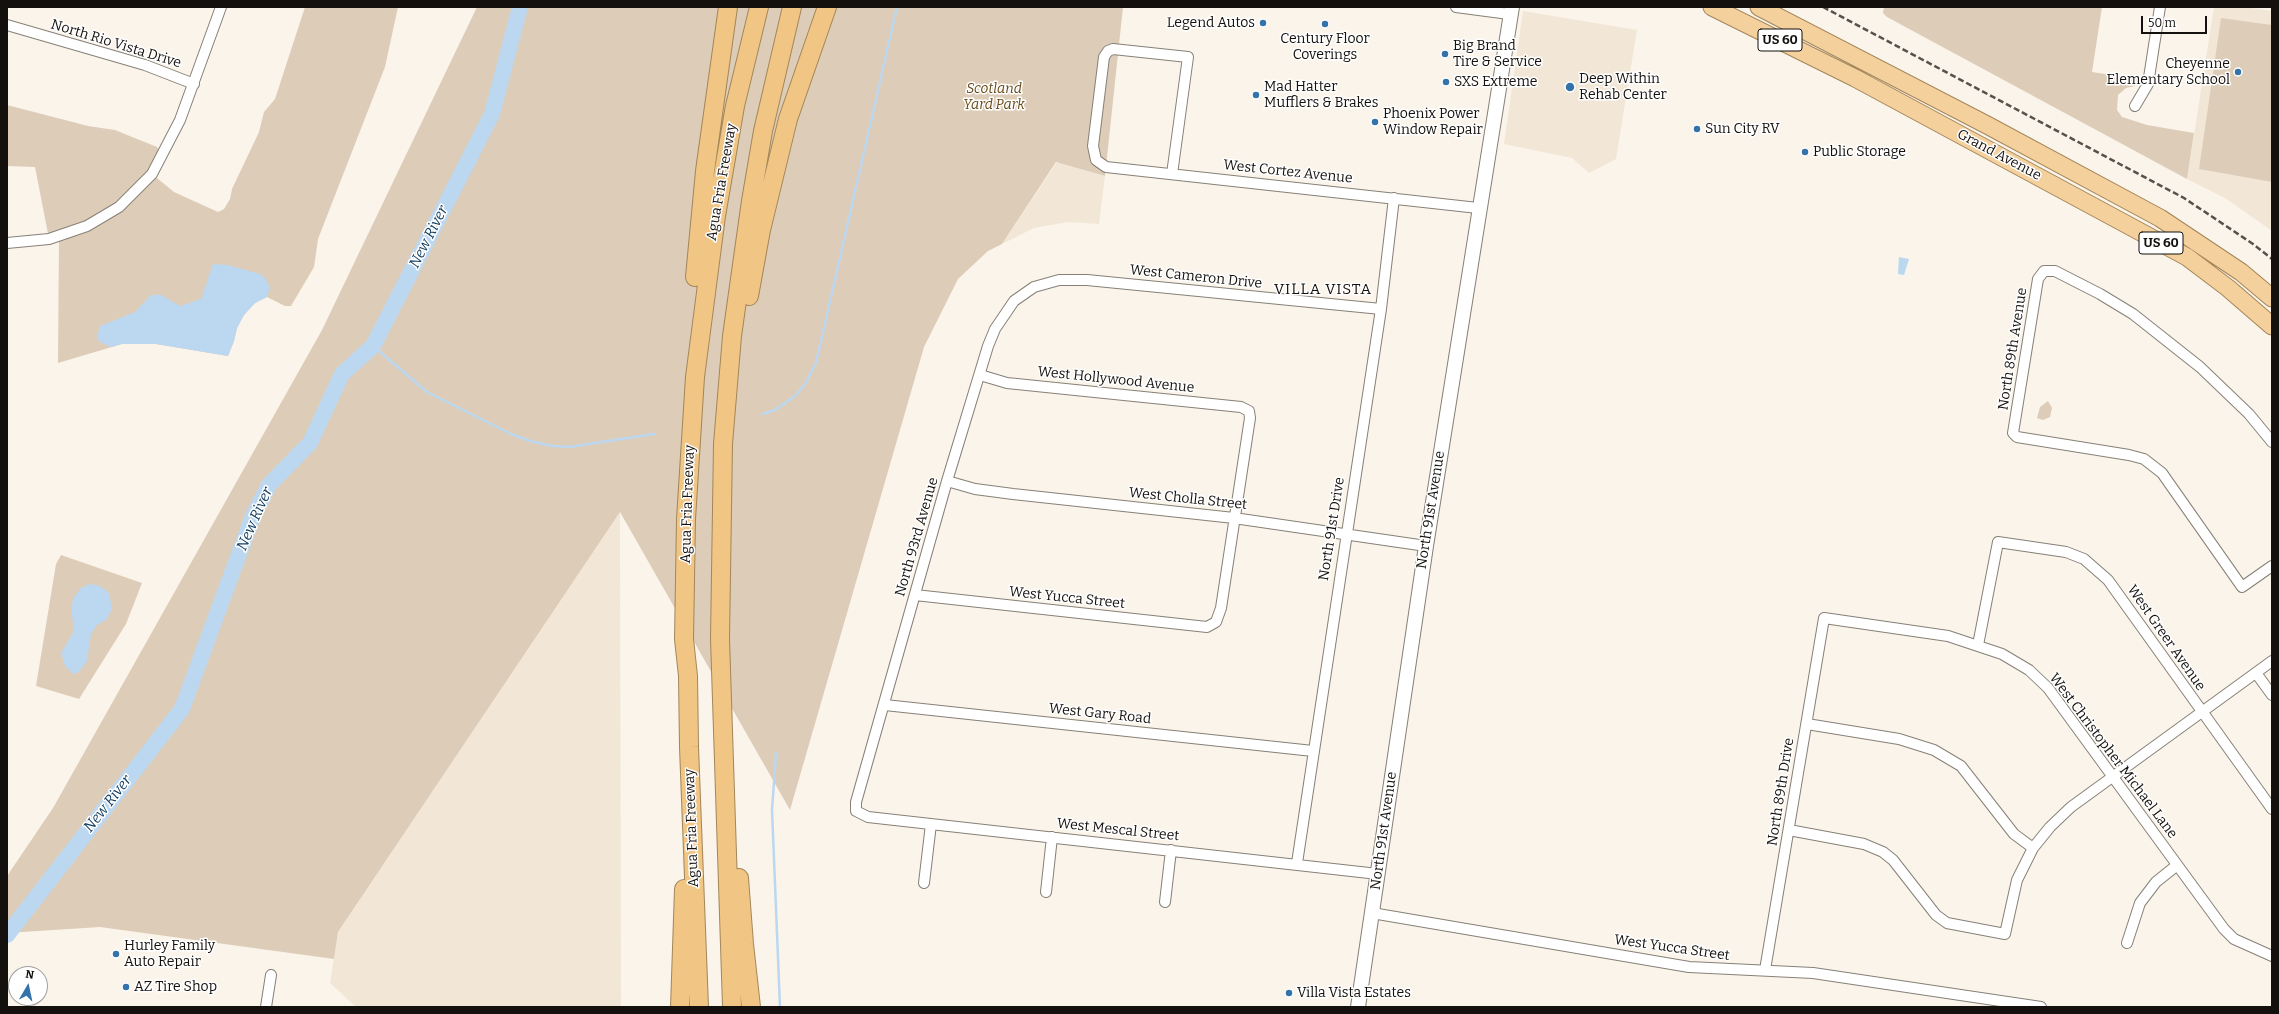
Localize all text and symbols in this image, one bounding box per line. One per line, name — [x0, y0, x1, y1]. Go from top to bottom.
scale bar — [2143, 8, 2209, 34]
place label: Legend Autos — [1167, 15, 1255, 31]
street label: North Rio Vista Drive — [49, 16, 183, 72]
text: 50 m — [2148, 16, 2176, 30]
marker: Legend Autos — [1258, 18, 1268, 28]
marker: Century Floor Coverings — [1320, 19, 1330, 29]
road number: US 60 — [1758, 29, 1802, 51]
place label: Century Floor Coverings — [1280, 31, 1370, 64]
place label: Big Brand Tire & Service — [1453, 38, 1542, 70]
marker: Big Brand Tire & Service — [1440, 49, 1450, 59]
place label: Cheyenne Elementary School — [2107, 56, 2230, 88]
marker: Cheyenne Elementary School — [2233, 67, 2243, 77]
place label: Deep Within Rehab Center — [1579, 71, 1667, 104]
place label: SXS Extreme — [1454, 74, 1537, 90]
marker: SXS Extreme — [1441, 77, 1451, 87]
place label: Mad Hatter Mufflers & Brakes — [1264, 79, 1378, 112]
park label: Scotland Yard Park — [963, 81, 1025, 114]
marker: Deep Within Rehab Center — [1564, 81, 1576, 93]
marker: Mad Hatter Mufflers & Brakes — [1251, 90, 1261, 100]
place label: Phoenix Power Window Repair — [1383, 106, 1483, 138]
marker: Phoenix Power Window Repair — [1370, 117, 1380, 127]
place label: Sun City RV — [1705, 121, 1780, 137]
street label: Agua Fria Freeway — [703, 122, 741, 242]
marker: Sun City RV — [1692, 124, 1702, 134]
street label: Grand Avenue — [1954, 126, 2044, 184]
place label: Public Storage — [1813, 144, 1906, 160]
marker: Public Storage — [1800, 147, 1810, 157]
street label: West Cortez Avenue — [1223, 157, 1353, 187]
water label: New River — [406, 203, 452, 271]
road number: US 60 — [2139, 232, 2183, 254]
street label: West Cameron Drive — [1129, 262, 1263, 292]
district label: VILLA VISTA — [1274, 281, 1372, 299]
street label: North 89th Avenue — [1995, 287, 2031, 411]
street label: West Hollywood Avenue — [1037, 363, 1195, 397]
street label: Agua Fria Freeway — [678, 444, 698, 564]
street label: North 91st Avenue — [1413, 450, 1449, 570]
street label: North 93rd Avenue — [892, 475, 942, 599]
street label: North 91st Drive — [1316, 476, 1348, 582]
street label: West Cholla Street — [1128, 484, 1248, 514]
water label: New River — [233, 485, 277, 553]
street label: West Greer Avenue — [2123, 582, 2209, 694]
street label: West Yucca Street — [1008, 584, 1126, 612]
street label: West Christopher Michael Lane — [2045, 670, 2181, 842]
street label: West Gary Road — [1048, 700, 1152, 728]
street label: North 89th Drive — [1764, 737, 1798, 847]
street label: Agua Fria Freeway — [682, 768, 702, 888]
street label: North 91st Avenue — [1367, 771, 1401, 891]
water label: New River — [80, 772, 136, 836]
street label: West Mescal Street — [1056, 815, 1180, 845]
street label: West Yucca Street — [1613, 932, 1731, 964]
place label: Hurley Family Auto Repair — [124, 938, 215, 970]
marker: Hurley Family Auto Repair — [111, 949, 121, 959]
north arrow — [8, 966, 48, 1006]
text: N — [25, 968, 35, 982]
place label: AZ Tire Shop — [134, 979, 217, 995]
marker: AZ Tire Shop — [121, 982, 131, 992]
place label: Villa Vista Estates — [1297, 985, 1411, 1001]
marker: Villa Vista Estates — [1284, 988, 1294, 998]

